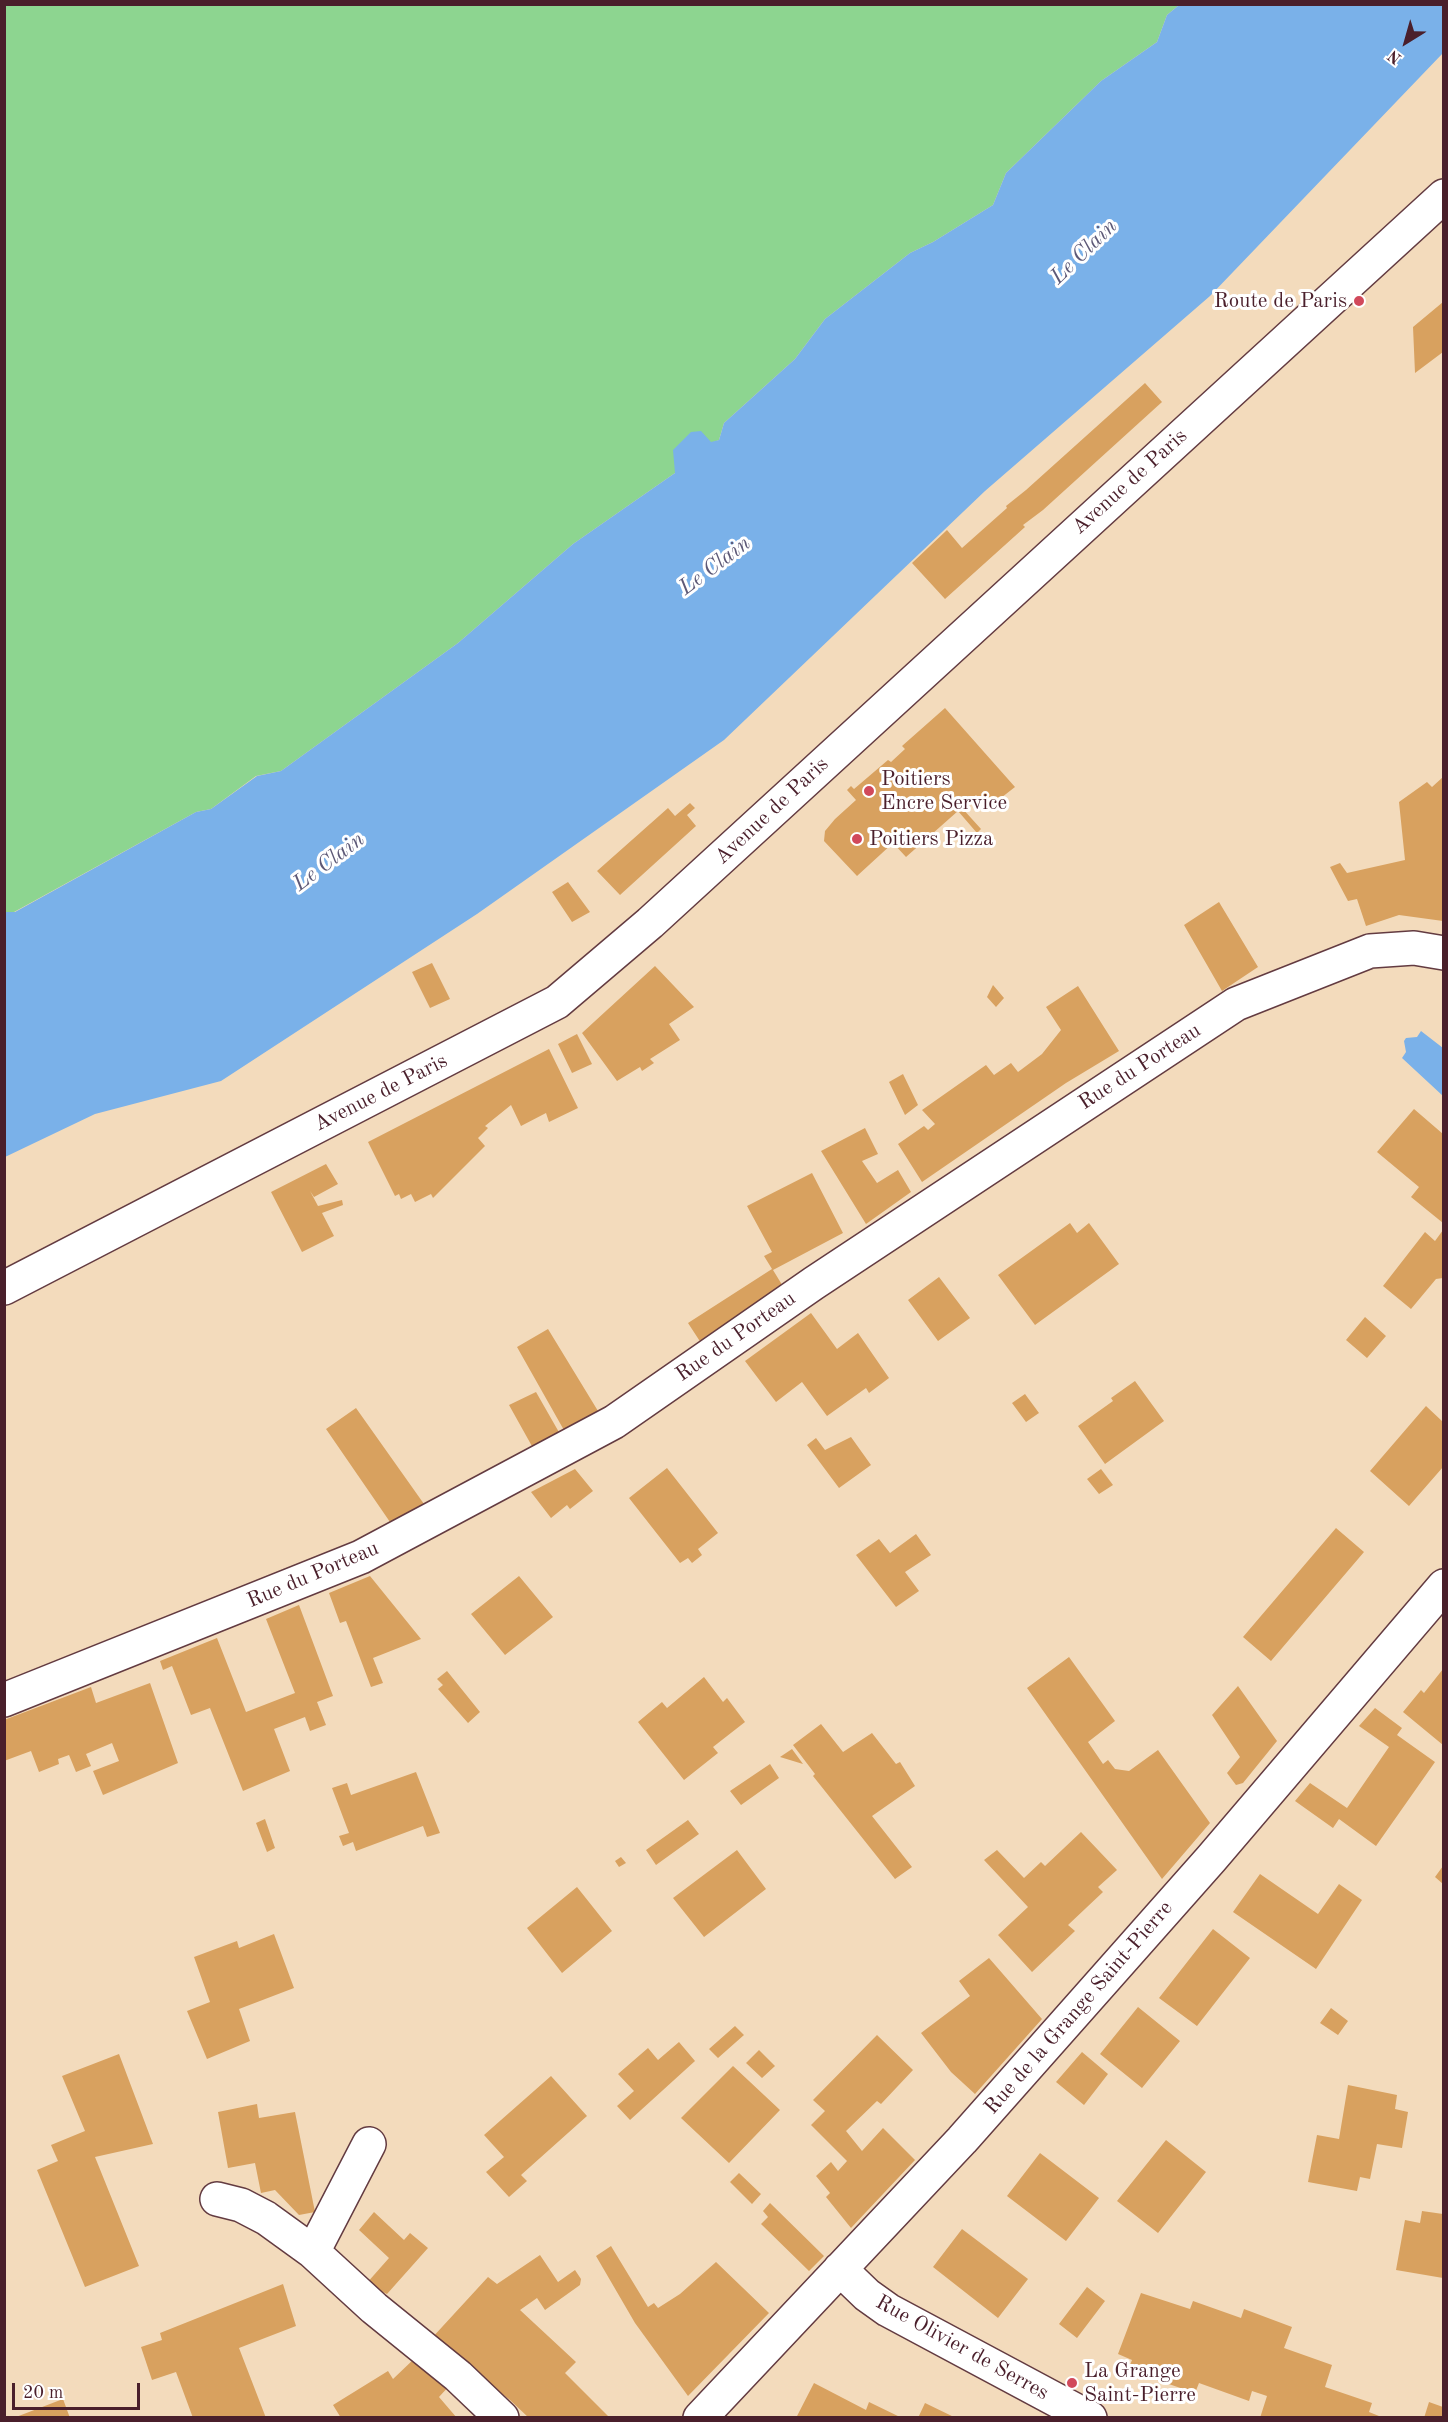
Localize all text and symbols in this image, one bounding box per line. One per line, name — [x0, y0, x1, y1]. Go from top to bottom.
north arrow — [1376, 12, 1436, 72]
text: N — [1385, 46, 1405, 66]
water label: Le Clain — [1045, 214, 1123, 290]
place label: Route de Paris — [1214, 288, 1347, 314]
marker: Route de Paris — [1352, 294, 1366, 308]
street label: Avenue de Paris — [1067, 424, 1193, 540]
water label: Le Clain — [674, 530, 756, 602]
street label: Avenue de Paris — [710, 752, 834, 870]
place label: Poitiers Encre Service — [881, 766, 1007, 816]
marker: Poitiers Encre Service — [862, 784, 876, 798]
water label: Le Clain — [288, 826, 370, 898]
place label: Poitiers Pizza — [869, 826, 993, 852]
marker: Poitiers Pizza — [850, 832, 864, 846]
street label: Rue du Porteau — [1074, 1018, 1206, 1116]
street label: Avenue de Paris — [310, 1049, 452, 1137]
street label: Rue du Porteau — [671, 1286, 801, 1388]
street label: Rue du Porteau — [243, 1536, 383, 1614]
street label: Rue de la Grange Saint-Pierre — [979, 1896, 1179, 2120]
street label: Rue Olivier de Serres — [871, 2290, 1053, 2406]
place label: La Grange Saint-Pierre — [1084, 2358, 1196, 2408]
scale bar — [15, 2371, 142, 2409]
marker: La Grange Saint-Pierre — [1065, 2376, 1079, 2390]
text: 20 m — [23, 2384, 63, 2402]

